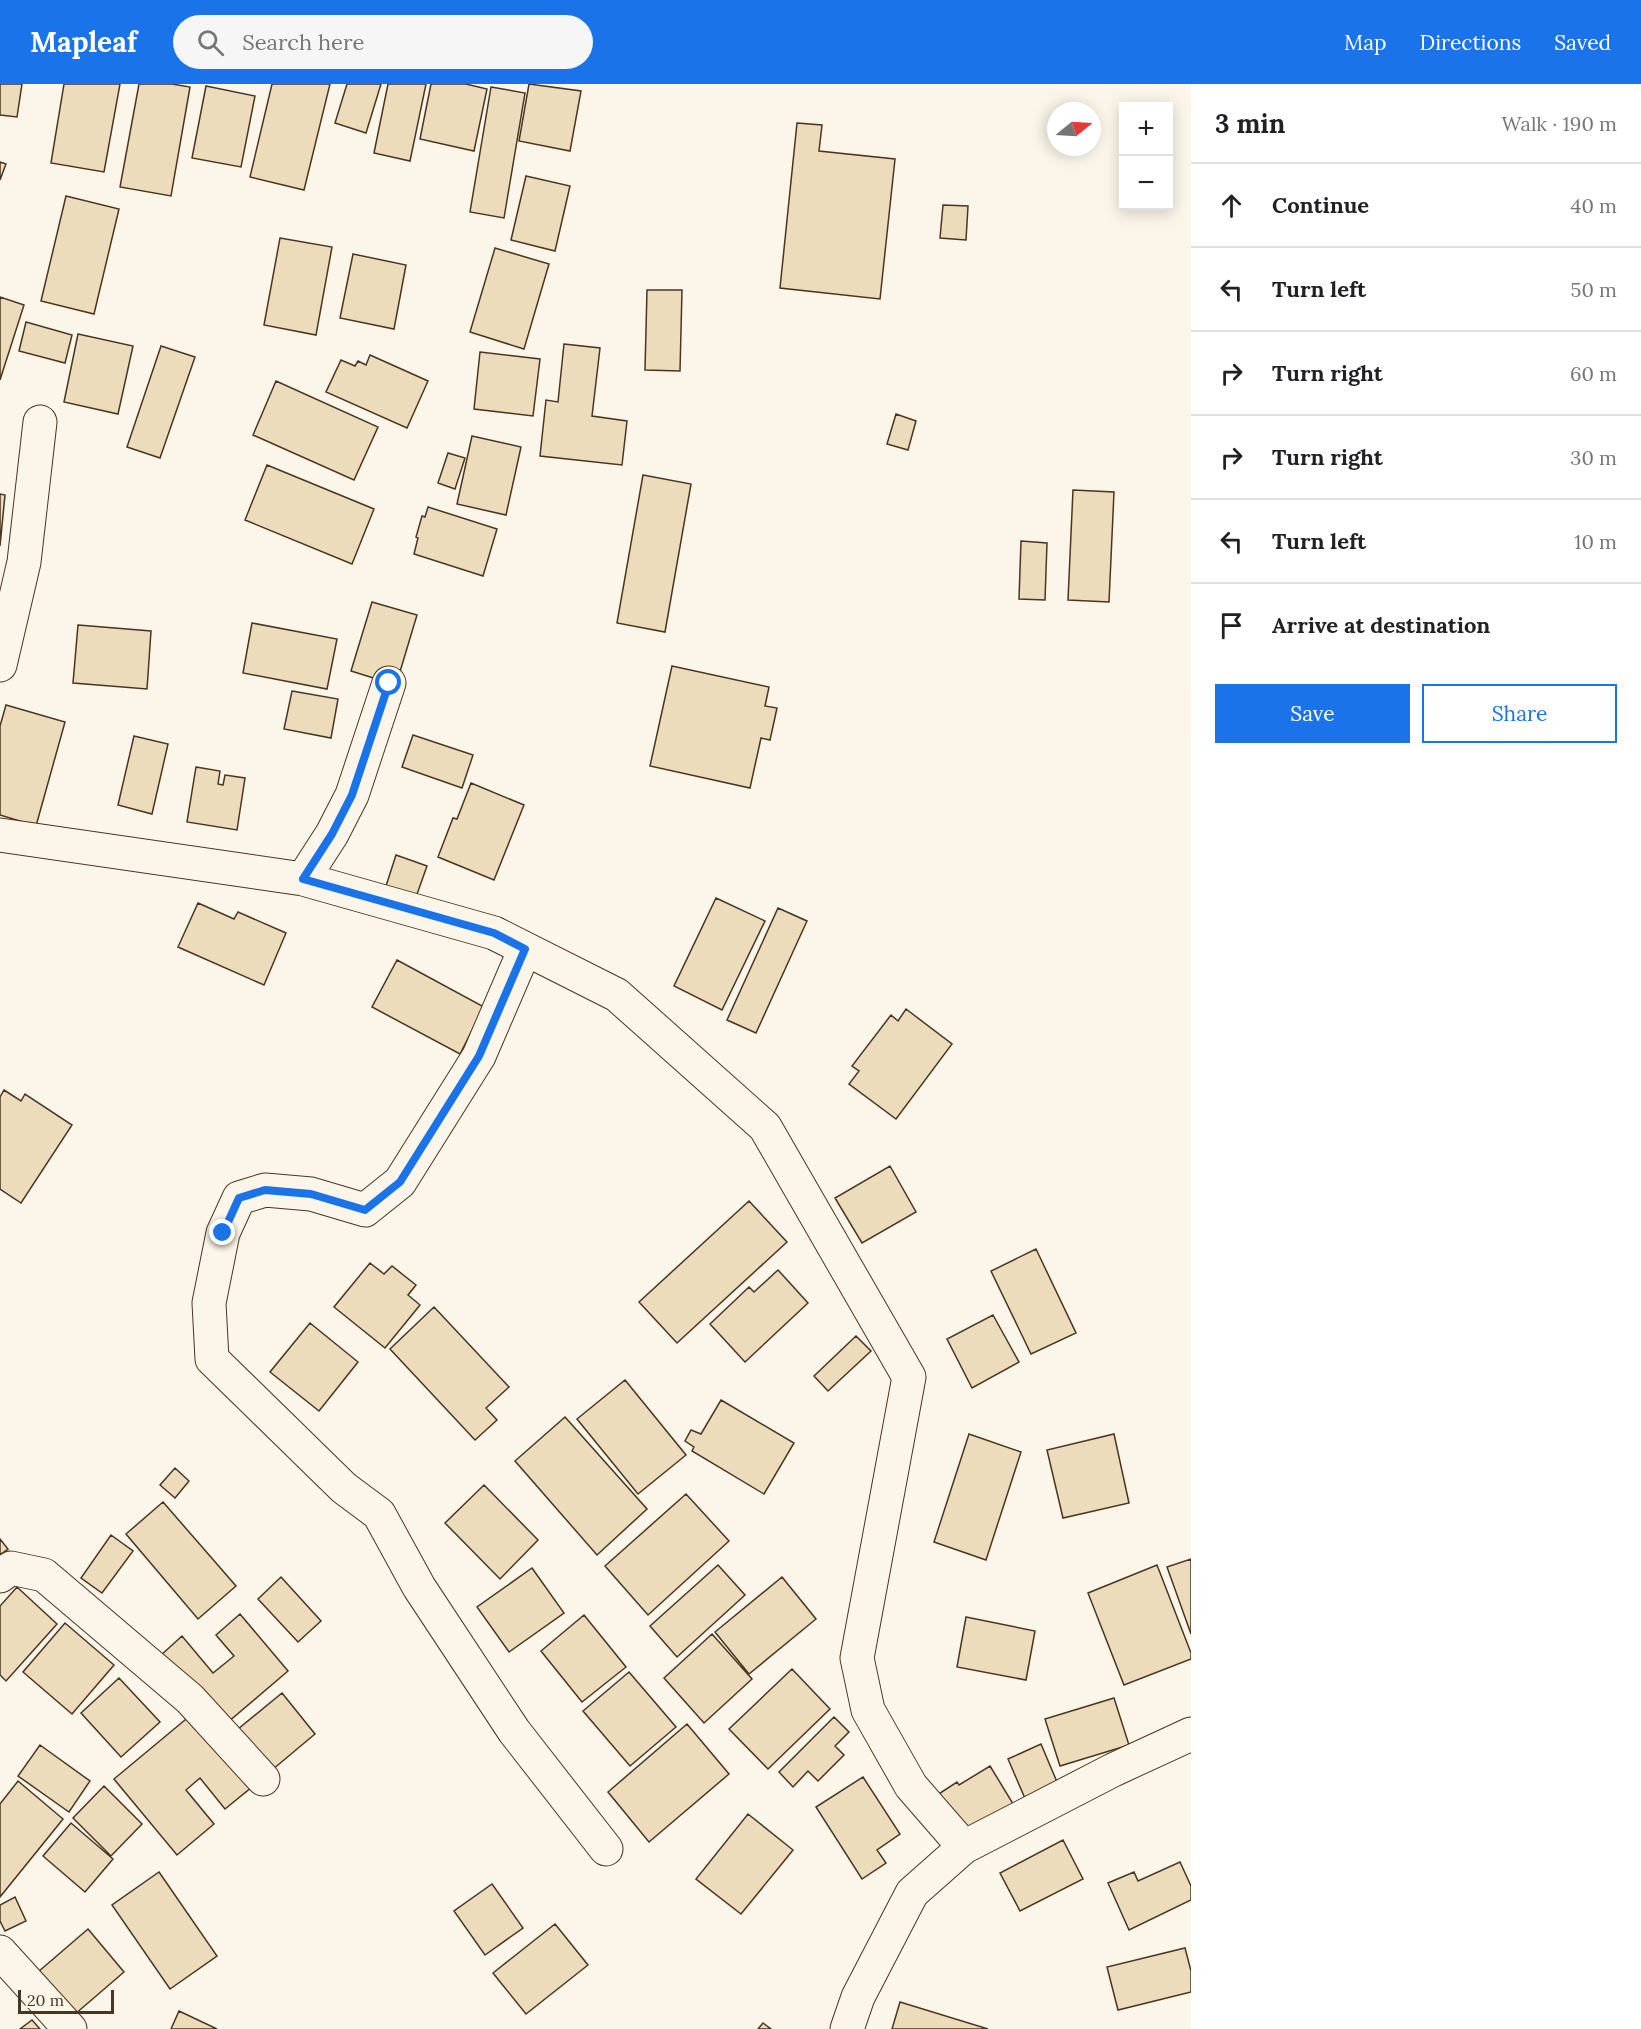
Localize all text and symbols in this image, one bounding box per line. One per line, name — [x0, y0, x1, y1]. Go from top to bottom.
search box — [173, 15, 593, 69]
text: Mapleaf — [30, 24, 137, 60]
icon: search — [194, 26, 227, 59]
text: Search here — [242, 28, 364, 56]
text: Map — [1344, 29, 1387, 56]
text: Directions — [1420, 29, 1521, 56]
text: Saved — [1554, 29, 1611, 56]
north arrow — [1047, 102, 1101, 156]
map controls — [1119, 102, 1173, 210]
button: + — [1119, 102, 1173, 156]
text: 3 min — [1215, 107, 1285, 140]
text: Walk · 190 m — [1501, 111, 1617, 136]
button: − — [1119, 156, 1173, 210]
icon: ahead — [1215, 189, 1248, 222]
text: Continue — [1272, 191, 1369, 219]
text: 40 m — [1571, 193, 1617, 218]
icon: left — [1215, 273, 1248, 306]
text: Turn left — [1272, 275, 1366, 303]
text: 50 m — [1571, 277, 1617, 302]
icon: right — [1215, 357, 1248, 390]
text: Turn right — [1272, 359, 1383, 387]
text: 60 m — [1570, 361, 1617, 386]
icon: right — [1215, 441, 1248, 474]
text: Turn right — [1272, 443, 1383, 471]
text: 30 m — [1570, 445, 1617, 470]
icon: left — [1215, 525, 1248, 558]
text: Turn left — [1272, 527, 1366, 555]
text: 10 m — [1574, 529, 1617, 554]
icon: arrive — [1215, 609, 1248, 642]
text: Arrive at destination — [1272, 611, 1490, 639]
route start — [375, 669, 401, 695]
button: Save — [1215, 684, 1410, 743]
button: Share — [1422, 684, 1617, 743]
route end — [209, 1219, 235, 1245]
scale bar — [18, 1987, 114, 2014]
text: 20 m — [27, 1990, 64, 2010]

